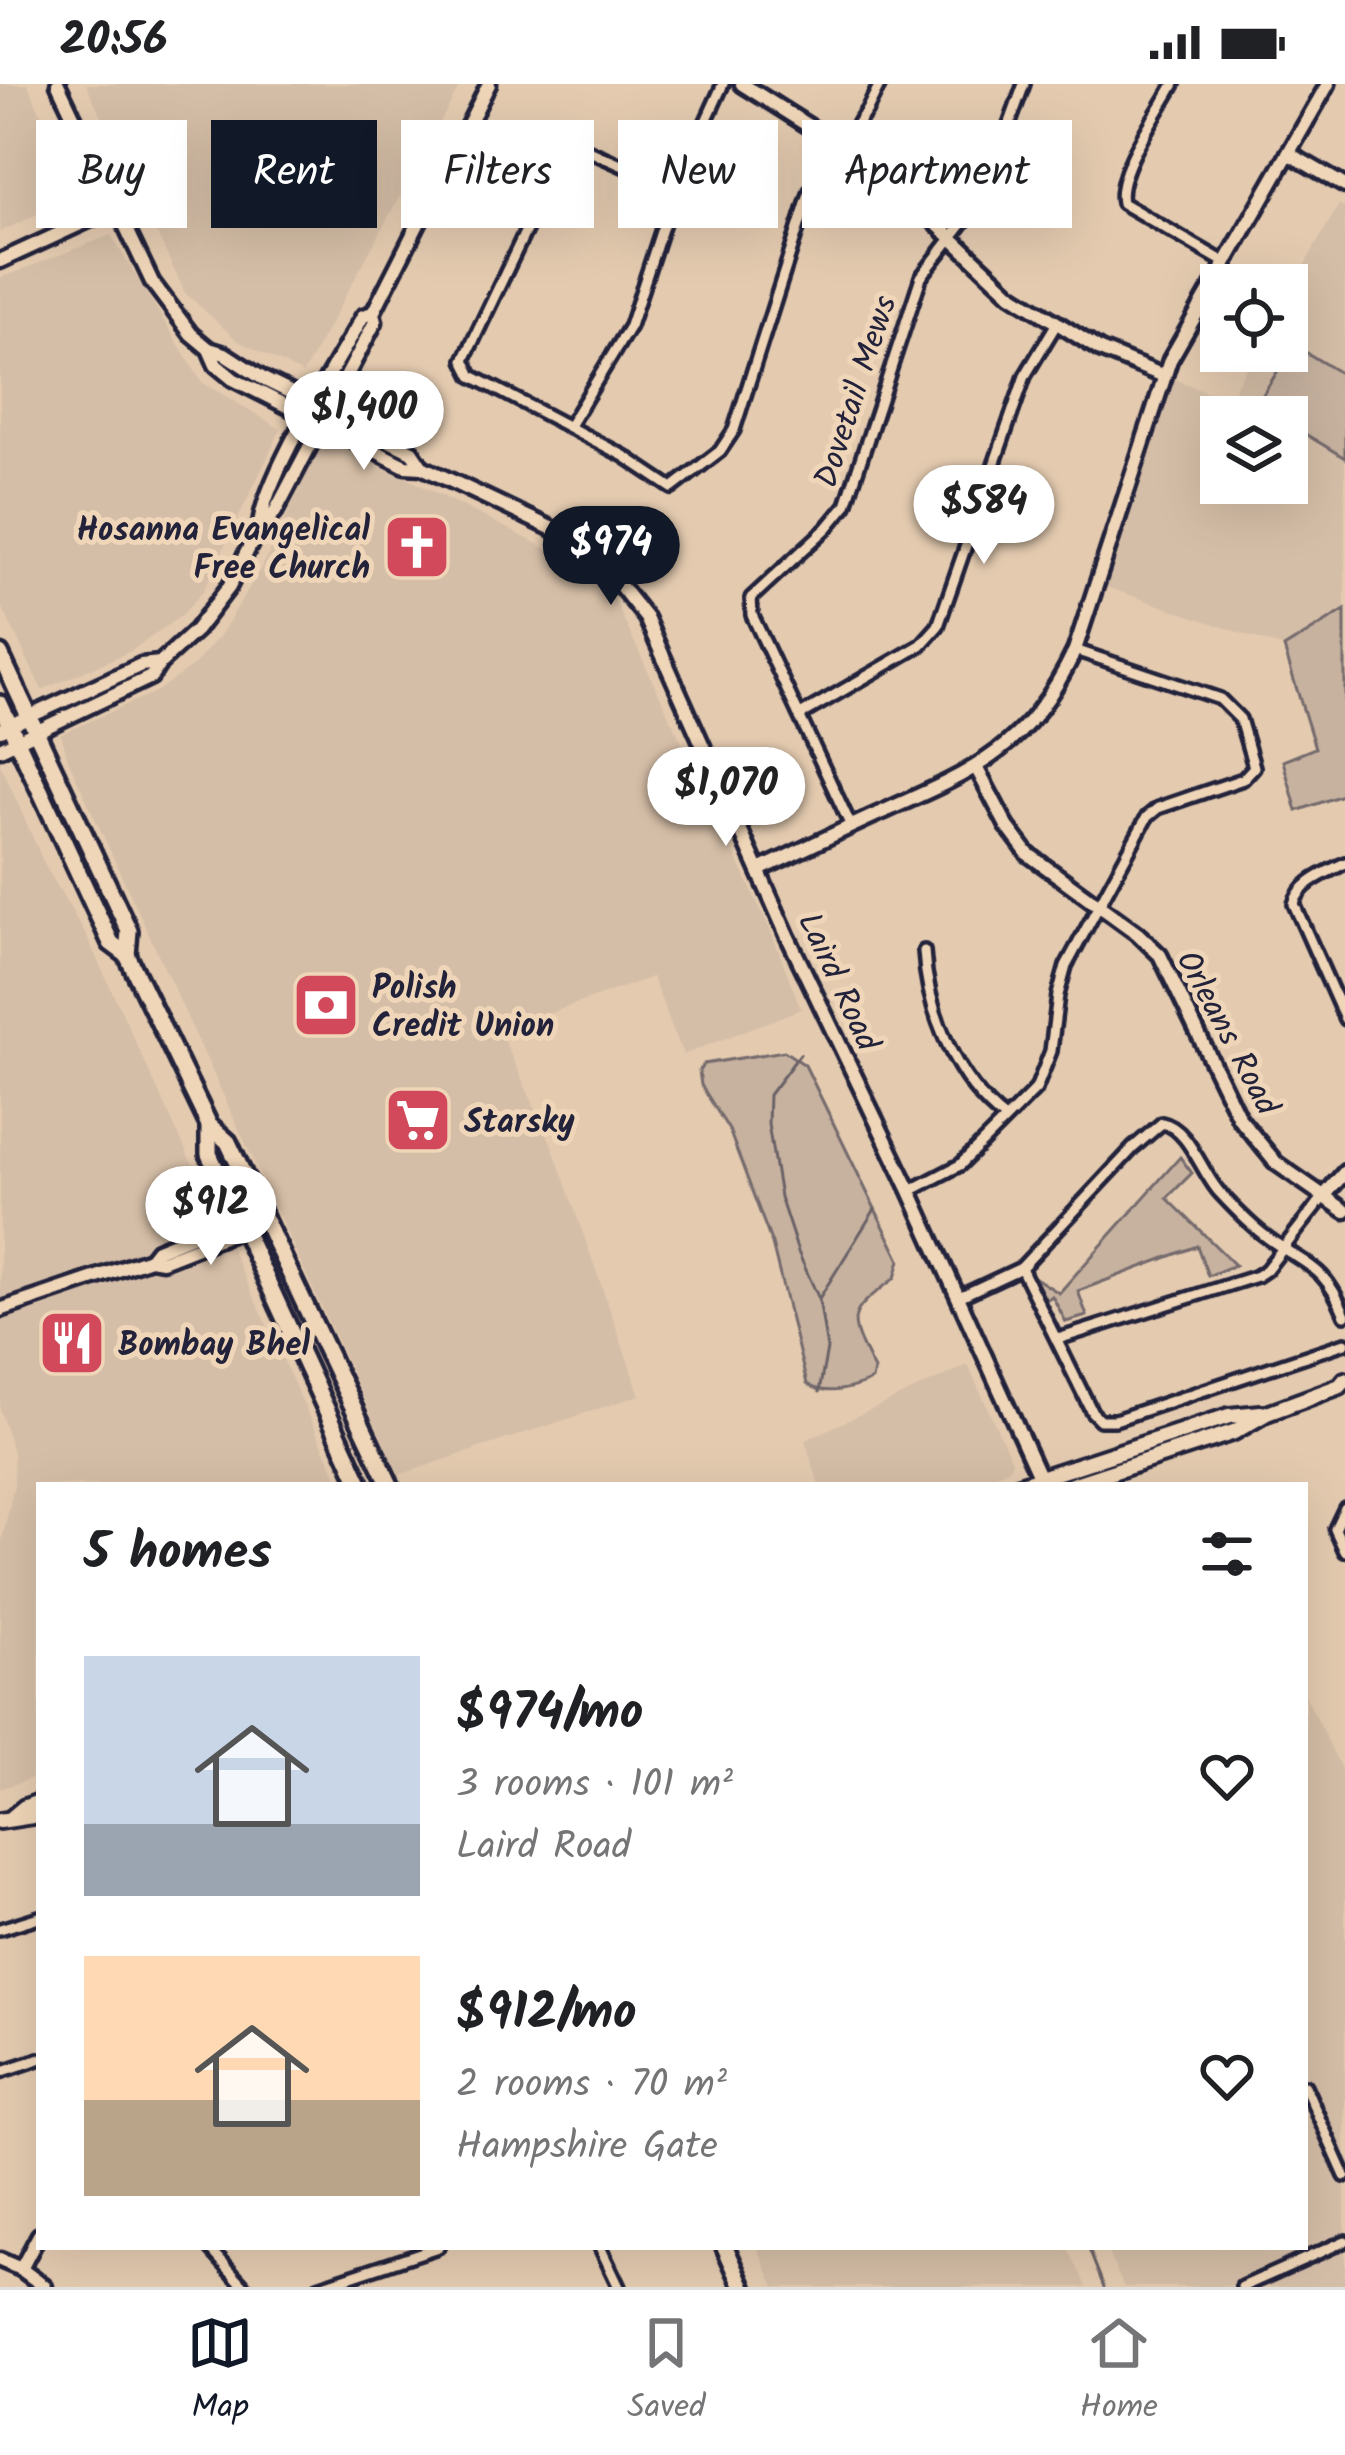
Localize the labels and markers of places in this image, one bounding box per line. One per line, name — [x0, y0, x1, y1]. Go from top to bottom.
pin: $1,400 — [266, 371, 462, 473]
pin: $584 — [913, 465, 1055, 567]
place label: Hosanna Evangelical Free Church — [77, 505, 370, 596]
pin: $974 — [540, 506, 682, 608]
church icon: Hosanna Evangelical Free Church — [382, 512, 452, 582]
pin: $1,070 — [628, 747, 824, 849]
place label: Polish Credit Union — [372, 963, 554, 1054]
bank icon: Polish Credit Union — [291, 970, 361, 1040]
supermarket icon: Starsky — [383, 1085, 453, 1155]
place label: Starsky — [464, 1097, 575, 1150]
pin: $912 — [140, 1166, 282, 1268]
restaurant icon: Bombay Bhel — [37, 1308, 107, 1378]
place label: Bombay Bhel — [118, 1320, 310, 1373]

